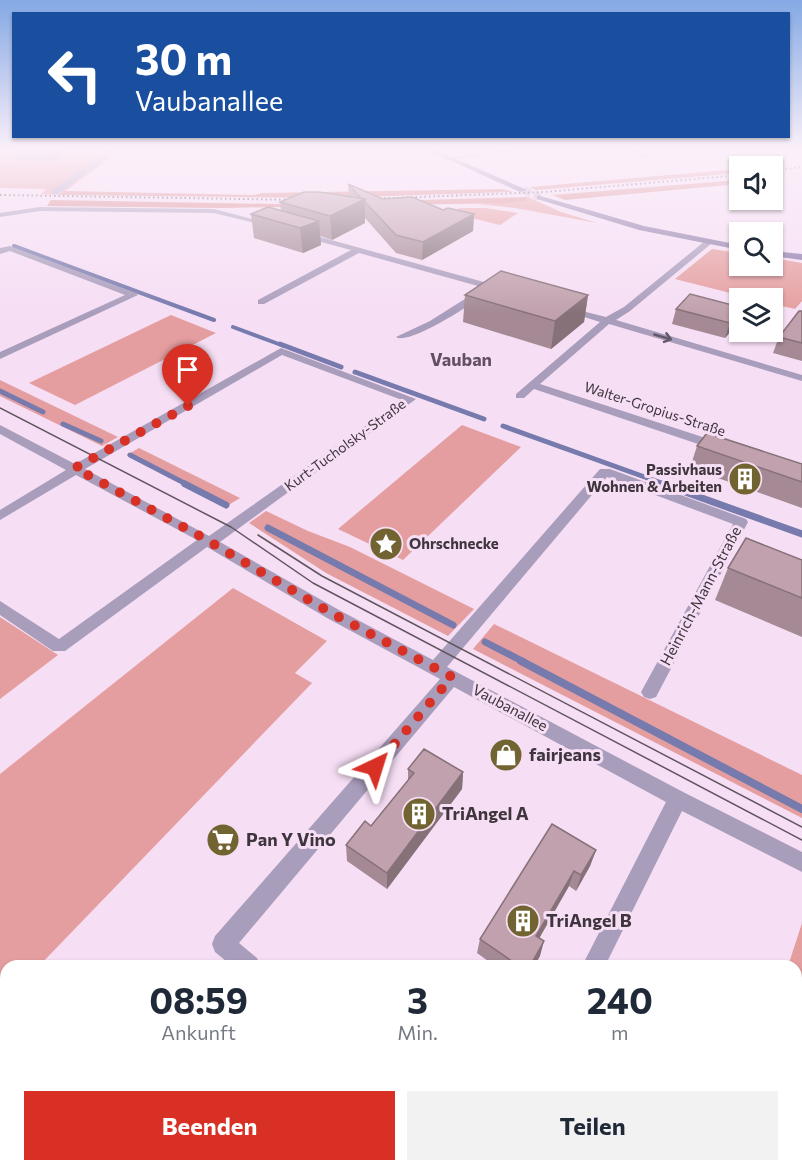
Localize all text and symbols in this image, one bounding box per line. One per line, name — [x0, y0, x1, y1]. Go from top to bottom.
text: 30 m — [135, 32, 232, 84]
icon: left — [36, 36, 114, 114]
text: Vaubanallee — [135, 84, 283, 117]
map controls — [729, 156, 783, 342]
button: sound — [729, 156, 783, 210]
button: search — [729, 222, 783, 276]
button: layers — [729, 288, 783, 342]
one-way arrow — [653, 332, 672, 343]
pin — [162, 344, 213, 406]
district label: Vauban — [430, 348, 492, 370]
icon: arrive — [171, 353, 204, 386]
street label: Walter-Gropius-Straße — [582, 378, 728, 439]
street label: Kurt-Tucholsky-Straße — [281, 395, 409, 494]
place label: Passivhaus Wohnen & Arbeiten — [586, 460, 722, 495]
building icon: Passivhaus Wohnen & Arbeiten — [727, 461, 763, 497]
street label: Heinrich-Mann-Straße — [656, 523, 744, 668]
place icon: Ohrschnecke — [368, 526, 404, 562]
place label: Ohrschnecke — [409, 534, 499, 552]
street label: Vaubanallee — [470, 680, 551, 734]
position arrow — [343, 735, 407, 799]
shop icon: fairjeans — [488, 737, 524, 773]
place label: fairjeans — [529, 743, 601, 765]
building icon: TriAngel A — [401, 796, 437, 832]
place label: TriAngel A — [442, 802, 529, 824]
supermarket icon: Pan Y Vino — [205, 822, 241, 858]
place label: Pan Y Vino — [246, 828, 336, 850]
building icon: TriAngel B — [505, 903, 541, 939]
place label: TriAngel B — [546, 909, 632, 931]
text: 08:59 — [149, 977, 248, 1021]
text: 3 — [407, 977, 428, 1021]
text: 240 — [587, 977, 653, 1021]
text: Ankunft — [161, 1020, 236, 1044]
text: Min. — [397, 1020, 438, 1044]
text: m — [611, 1020, 629, 1044]
button: Beenden — [24, 1091, 395, 1160]
button: Teilen — [407, 1091, 778, 1160]

